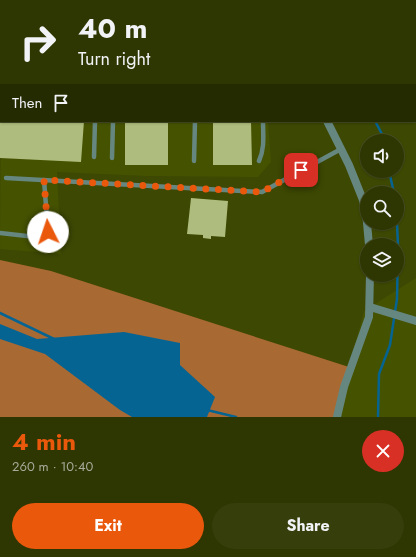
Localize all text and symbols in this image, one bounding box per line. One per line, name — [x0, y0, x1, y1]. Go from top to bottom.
text: 40 m — [78, 8, 147, 49]
icon: right — [12, 16, 64, 68]
text: Turn right — [78, 46, 150, 72]
text: Then — [12, 92, 42, 114]
icon: arrive — [50, 92, 72, 114]
map controls — [360, 134, 404, 282]
button: sound — [360, 134, 404, 178]
pin — [284, 153, 318, 187]
icon: arrive — [290, 159, 312, 181]
button: search — [360, 186, 404, 230]
position arrow — [27, 211, 69, 253]
button: layers — [360, 238, 404, 282]
text: 4 min — [12, 424, 76, 459]
button: close — [362, 430, 404, 472]
text: 260 m · 10:40 — [12, 457, 93, 476]
button: Exit — [12, 503, 204, 549]
button: Share — [212, 503, 404, 549]

